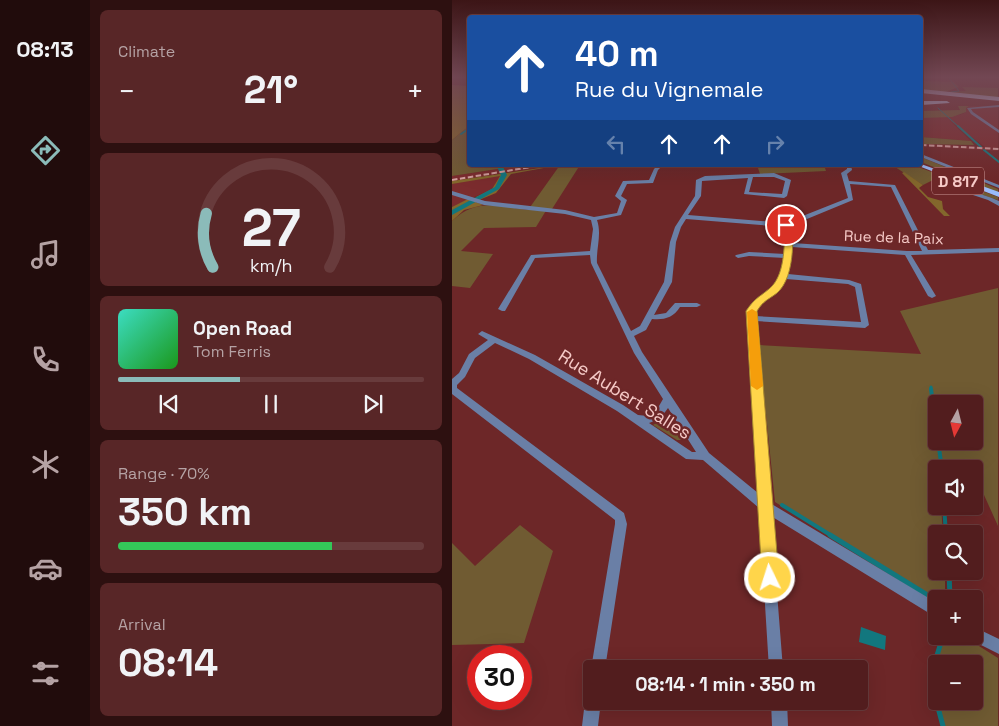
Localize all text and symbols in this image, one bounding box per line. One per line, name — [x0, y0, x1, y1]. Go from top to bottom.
text: 40 m — [575, 32, 659, 76]
text: 08:13 — [16, 35, 74, 63]
icon: ahead — [492, 35, 557, 100]
text: Climate — [118, 41, 175, 62]
text: 21° — [244, 66, 298, 114]
text: − — [118, 73, 135, 109]
text: + — [407, 73, 424, 109]
text: Rue du Vignemale — [575, 75, 764, 103]
icon: left — [602, 130, 630, 158]
icon: ahead — [655, 130, 683, 158]
icon: ahead — [708, 130, 736, 158]
icon: right — [761, 130, 789, 158]
icon: directions — [28, 133, 63, 168]
road number: D 817 — [932, 168, 984, 195]
text: 27 — [241, 195, 301, 261]
pin — [765, 204, 807, 246]
icon: arrive — [772, 211, 800, 239]
street label: Rue de la Paix — [844, 226, 944, 248]
icon: music — [28, 237, 63, 272]
text: km/h — [250, 254, 292, 277]
text: Open Road — [193, 316, 292, 341]
text: Tom Ferris — [193, 341, 271, 362]
icon: phone — [28, 342, 63, 377]
street label: Rue Aubert Salles — [554, 344, 696, 444]
icon: previous — [155, 390, 183, 418]
icon: pause — [257, 390, 285, 418]
icon: next — [359, 390, 387, 418]
north arrow — [928, 395, 983, 450]
map controls — [928, 395, 983, 710]
icon: climate — [28, 447, 63, 482]
button: sound — [928, 460, 983, 515]
text: Range · 70% — [118, 463, 210, 484]
text: 350 km — [118, 488, 252, 536]
button: search — [928, 525, 983, 580]
icon: car — [28, 551, 63, 586]
position arrow — [743, 551, 795, 603]
button: + — [928, 590, 983, 645]
text: Arrival — [118, 614, 166, 635]
text: 08:14 — [118, 639, 218, 687]
speed limit sign: 30 — [467, 645, 532, 710]
button: − — [928, 655, 983, 710]
icon: filters — [28, 656, 63, 691]
text: 08:14 · 1 min · 350 m — [635, 672, 816, 697]

